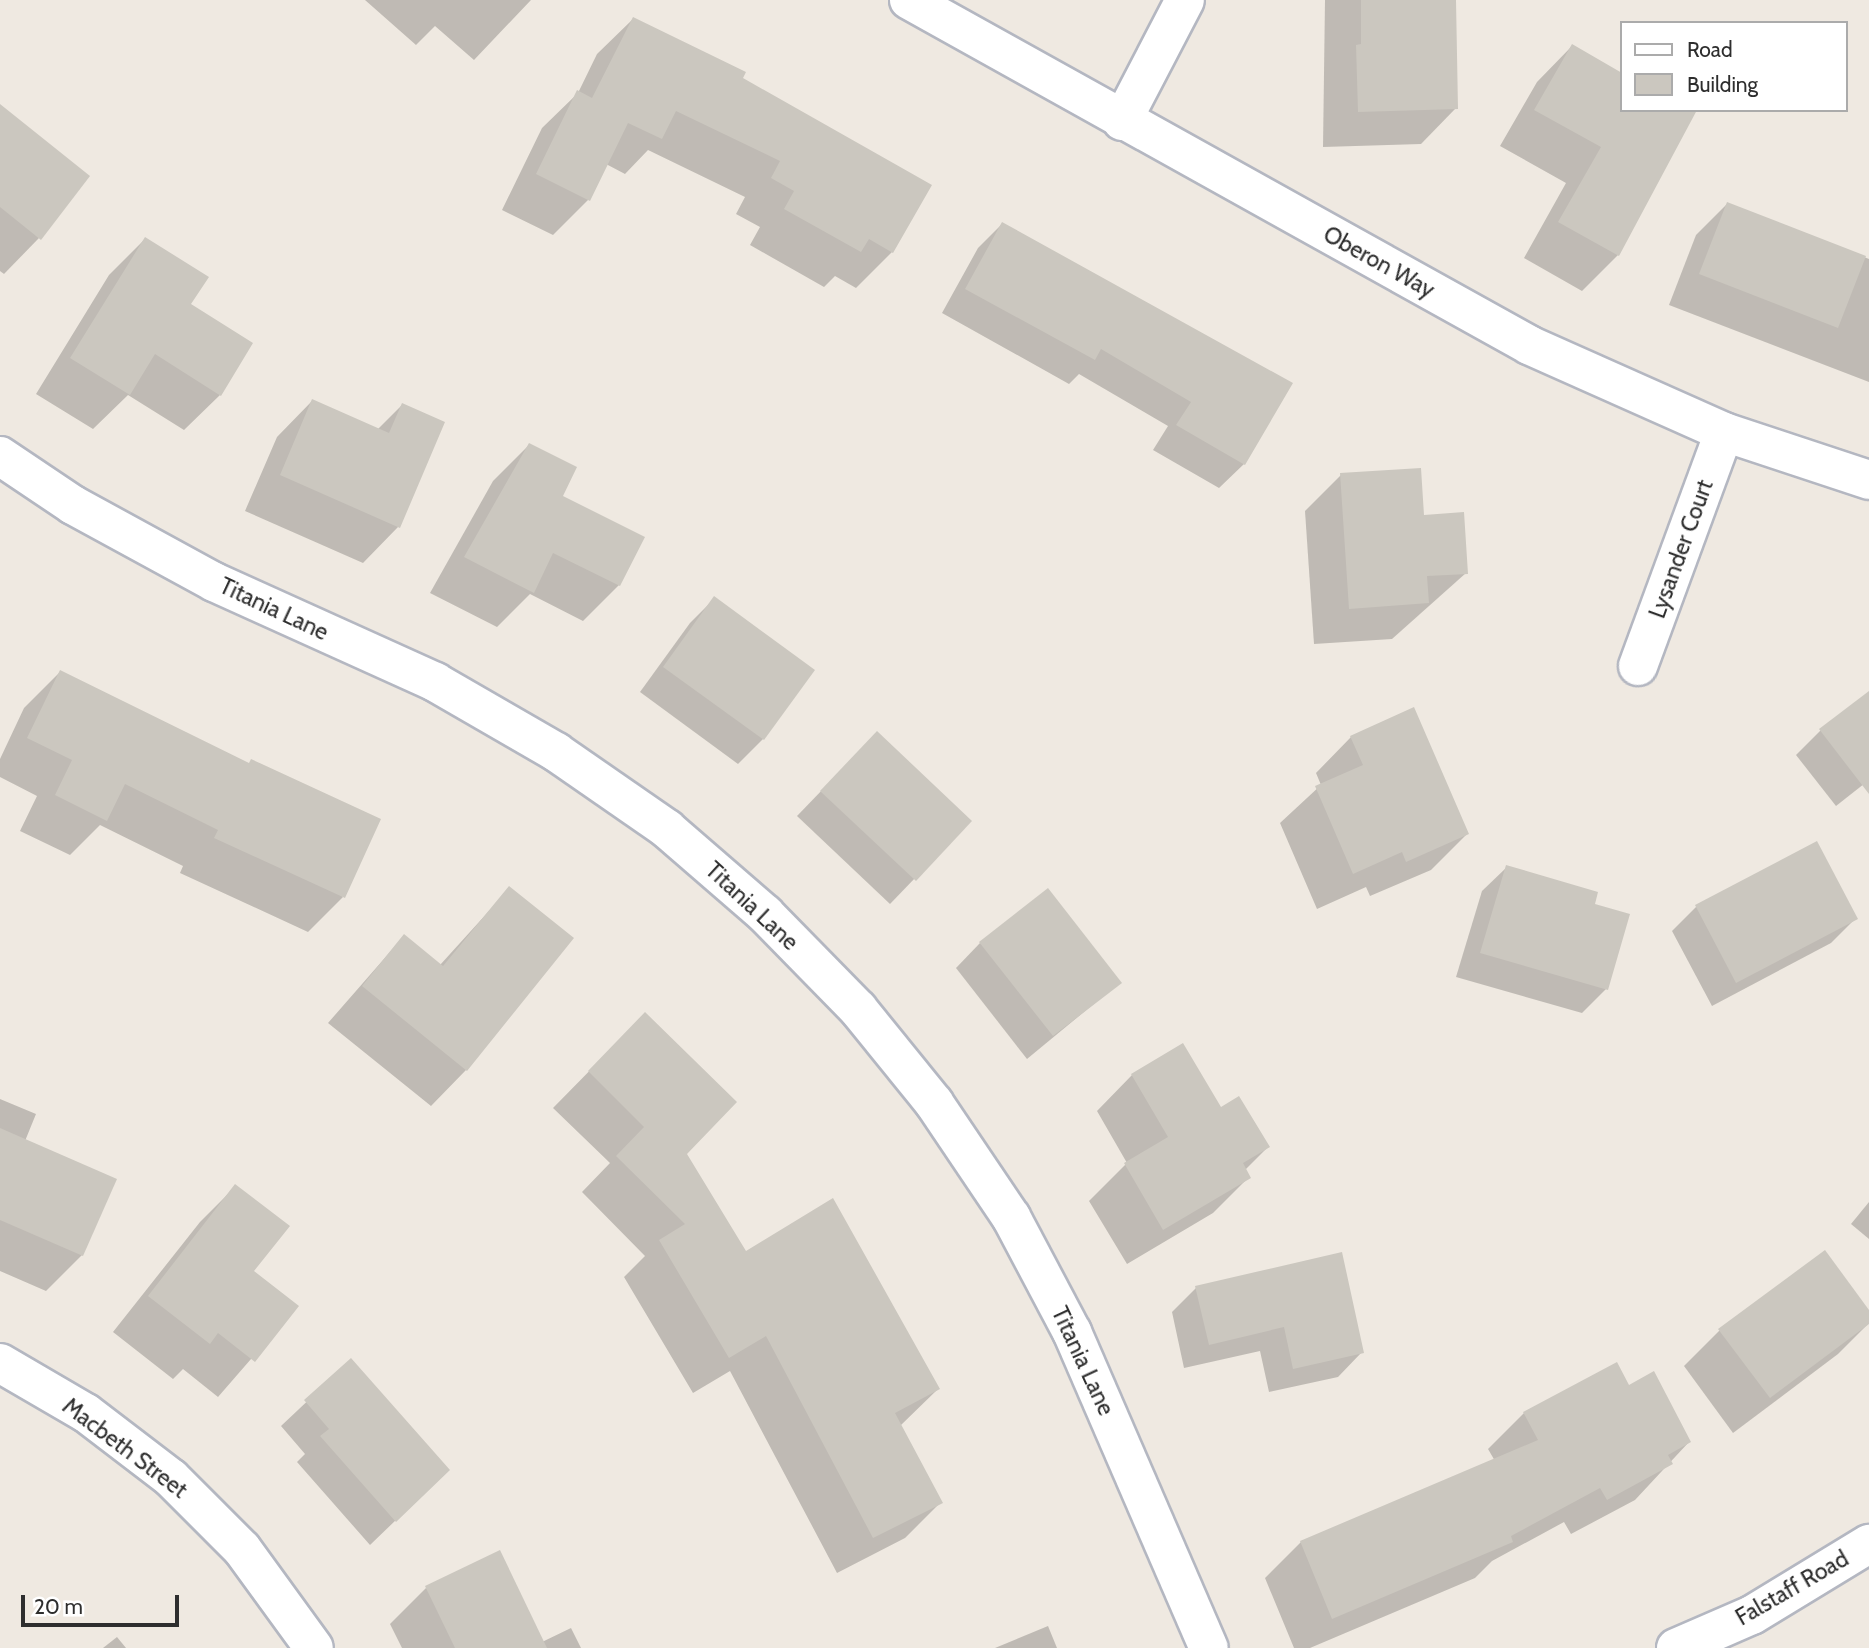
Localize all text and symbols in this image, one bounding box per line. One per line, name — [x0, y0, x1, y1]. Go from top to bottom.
legend — [1620, 21, 1848, 112]
text: Road — [1687, 37, 1733, 62]
text: Building — [1687, 72, 1758, 97]
street label: Oberon Way — [1319, 220, 1439, 304]
street label: Lysander Court — [1643, 476, 1719, 622]
street label: Titania Lane — [215, 572, 333, 646]
street label: Titania Lane — [700, 856, 804, 956]
street label: Titania Lane — [1046, 1302, 1120, 1420]
street label: Macbeth Street — [57, 1392, 193, 1504]
street label: Falstaff Road — [1731, 1545, 1853, 1631]
scale bar — [24, 1582, 182, 1626]
text: 20 m — [34, 1594, 83, 1619]

